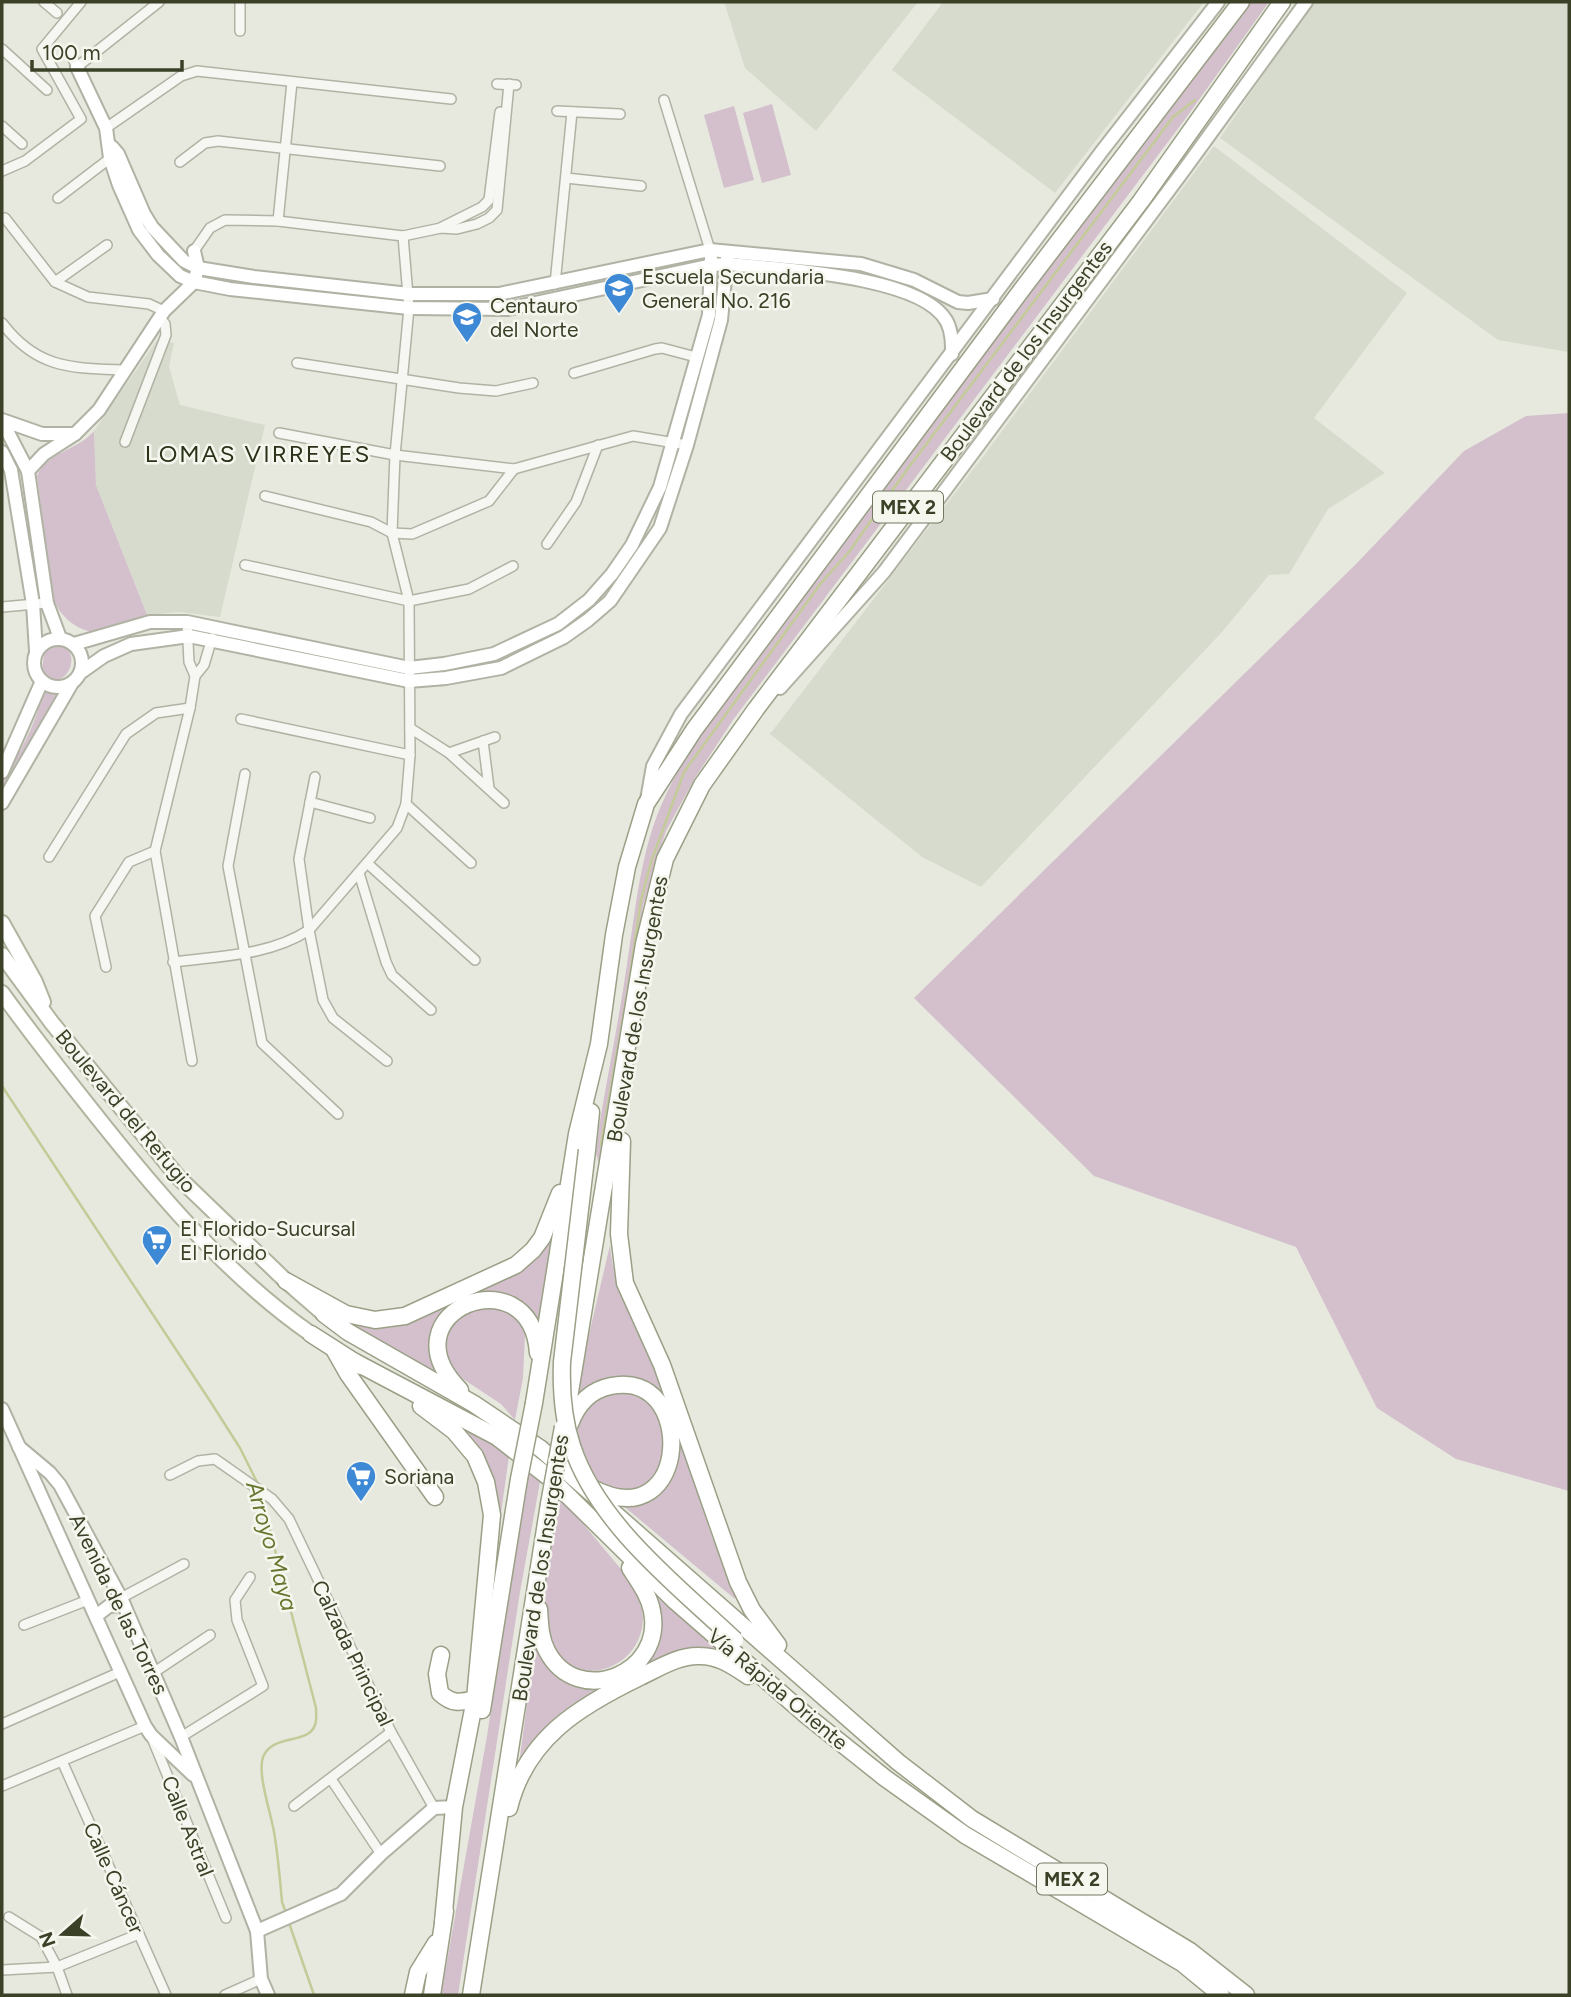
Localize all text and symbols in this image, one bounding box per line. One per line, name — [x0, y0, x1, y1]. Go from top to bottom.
scale bar — [32, 28, 182, 72]
text: 100 m — [42, 40, 101, 65]
street label: Boulevard de los Insurgentes — [935, 236, 1117, 466]
place label: Escuela Secundaria General No. 216 — [642, 264, 824, 313]
school or university icon: Escuela Secundaria General No. 216 — [602, 271, 636, 315]
place label: Centauro del Norte — [490, 293, 578, 342]
school or university icon: Centauro del Norte — [450, 300, 484, 344]
district label: LOMAS VIRREYES — [145, 439, 371, 468]
road number: MEX 2 — [873, 492, 943, 522]
street label: Boulevard de los Insurgentes — [601, 874, 673, 1144]
street label: Boulevard del Refugio — [50, 1024, 202, 1198]
place label: El Florido-Sucursal El Florido — [180, 1216, 356, 1265]
supermarket icon: El Florido-Sucursal El Florido — [140, 1223, 174, 1267]
street label: Boulevard de los Insurgentes — [507, 1433, 573, 1703]
supermarket icon: Soriana — [344, 1459, 378, 1503]
place label: Soriana — [384, 1464, 454, 1489]
water label: Arroyo Maya — [240, 1477, 304, 1614]
street label: Avenida de las Torres — [64, 1509, 174, 1699]
street label: Calzada Principal — [307, 1576, 399, 1730]
street label: Vía Rápida Oriente — [703, 1623, 853, 1755]
street label: Calle Astral — [157, 1772, 219, 1880]
street label: Calle Cáncer — [78, 1818, 150, 1938]
road number: MEX 2 — [1037, 1864, 1107, 1895]
north arrow — [28, 1899, 98, 1969]
text: N — [34, 1929, 61, 1950]

